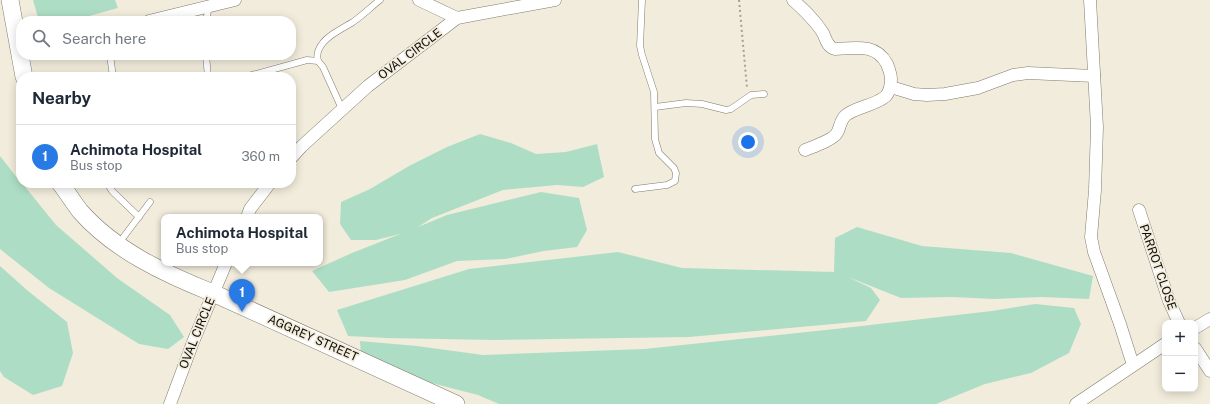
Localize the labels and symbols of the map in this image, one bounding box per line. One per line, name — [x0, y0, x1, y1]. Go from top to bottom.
street label: OVAL CIRCLE — [375, 26, 445, 82]
your location — [738, 132, 758, 152]
street label: PARROT CLOSE — [1137, 222, 1179, 312]
pin: 1 — [229, 279, 255, 312]
street label: OVAL CIRCLE — [176, 295, 218, 371]
street label: AGGREY STREET — [266, 312, 360, 364]

